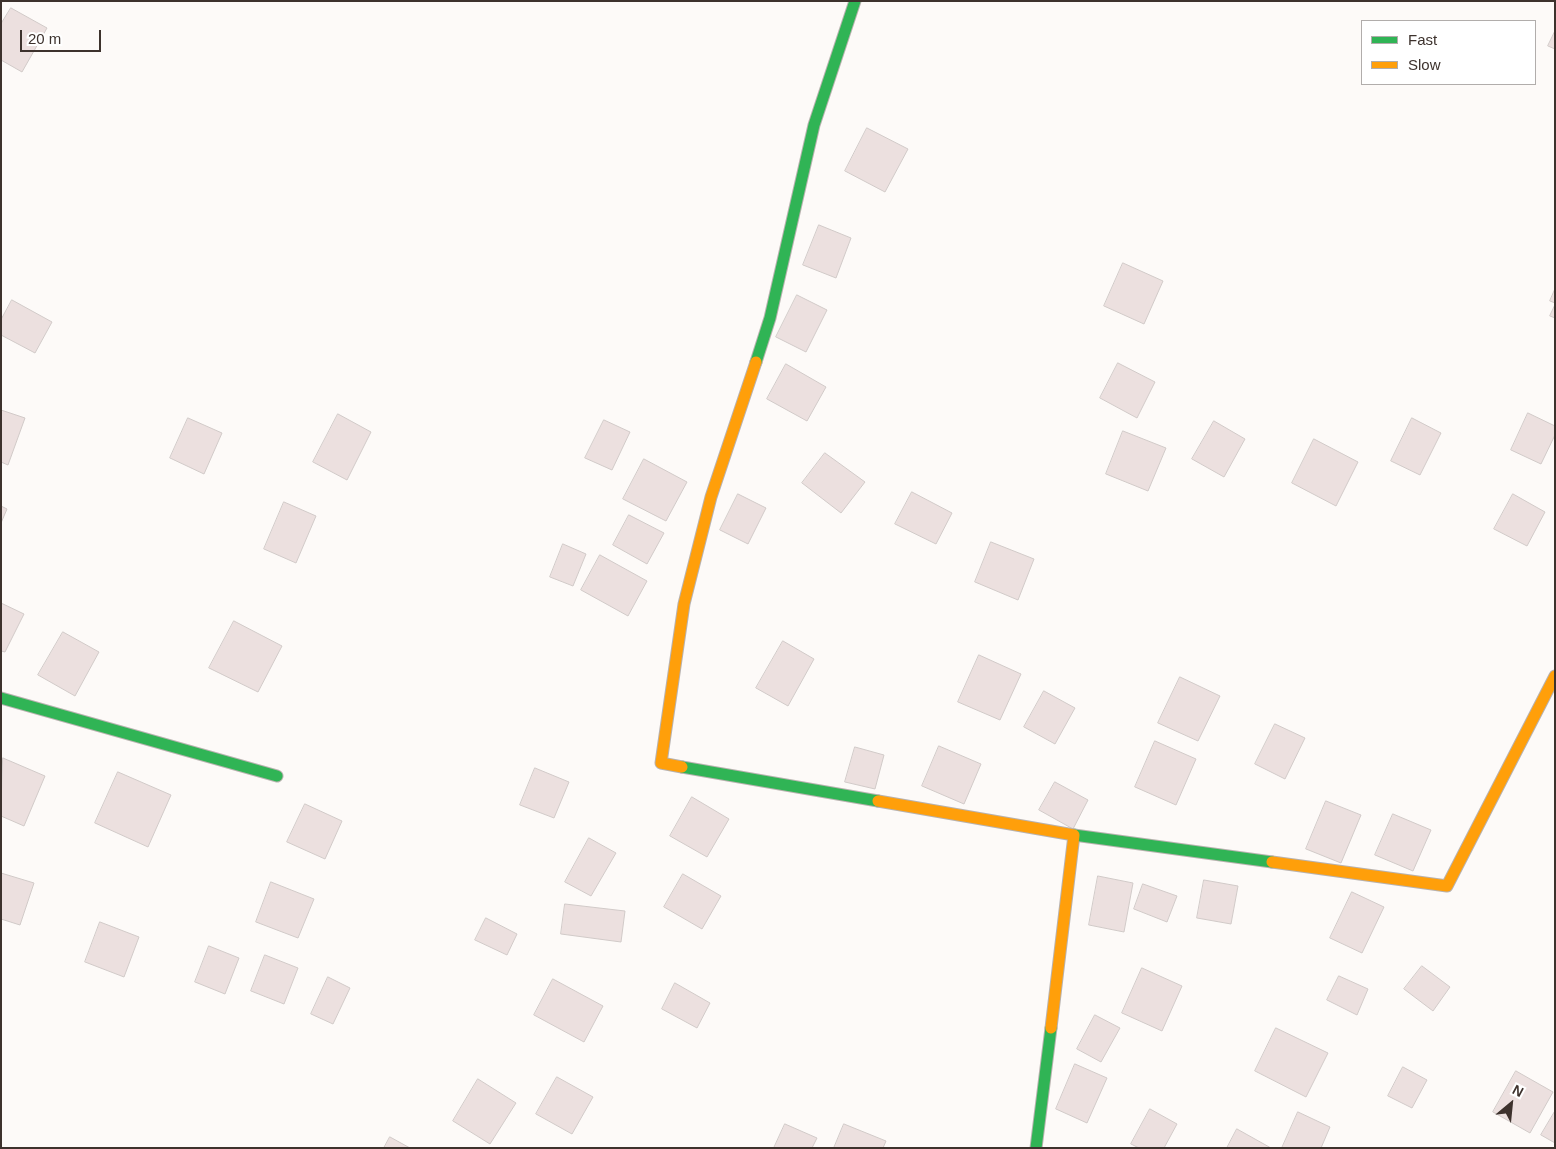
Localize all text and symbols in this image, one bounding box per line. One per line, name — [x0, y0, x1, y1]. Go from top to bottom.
scale bar — [22, 20, 104, 52]
legend — [1361, 20, 1536, 85]
text: 20 m — [28, 30, 61, 47]
text: Fast — [1408, 31, 1437, 48]
text: Slow — [1408, 56, 1441, 73]
north arrow — [1486, 1079, 1536, 1129]
text: N — [1510, 1081, 1526, 1100]

